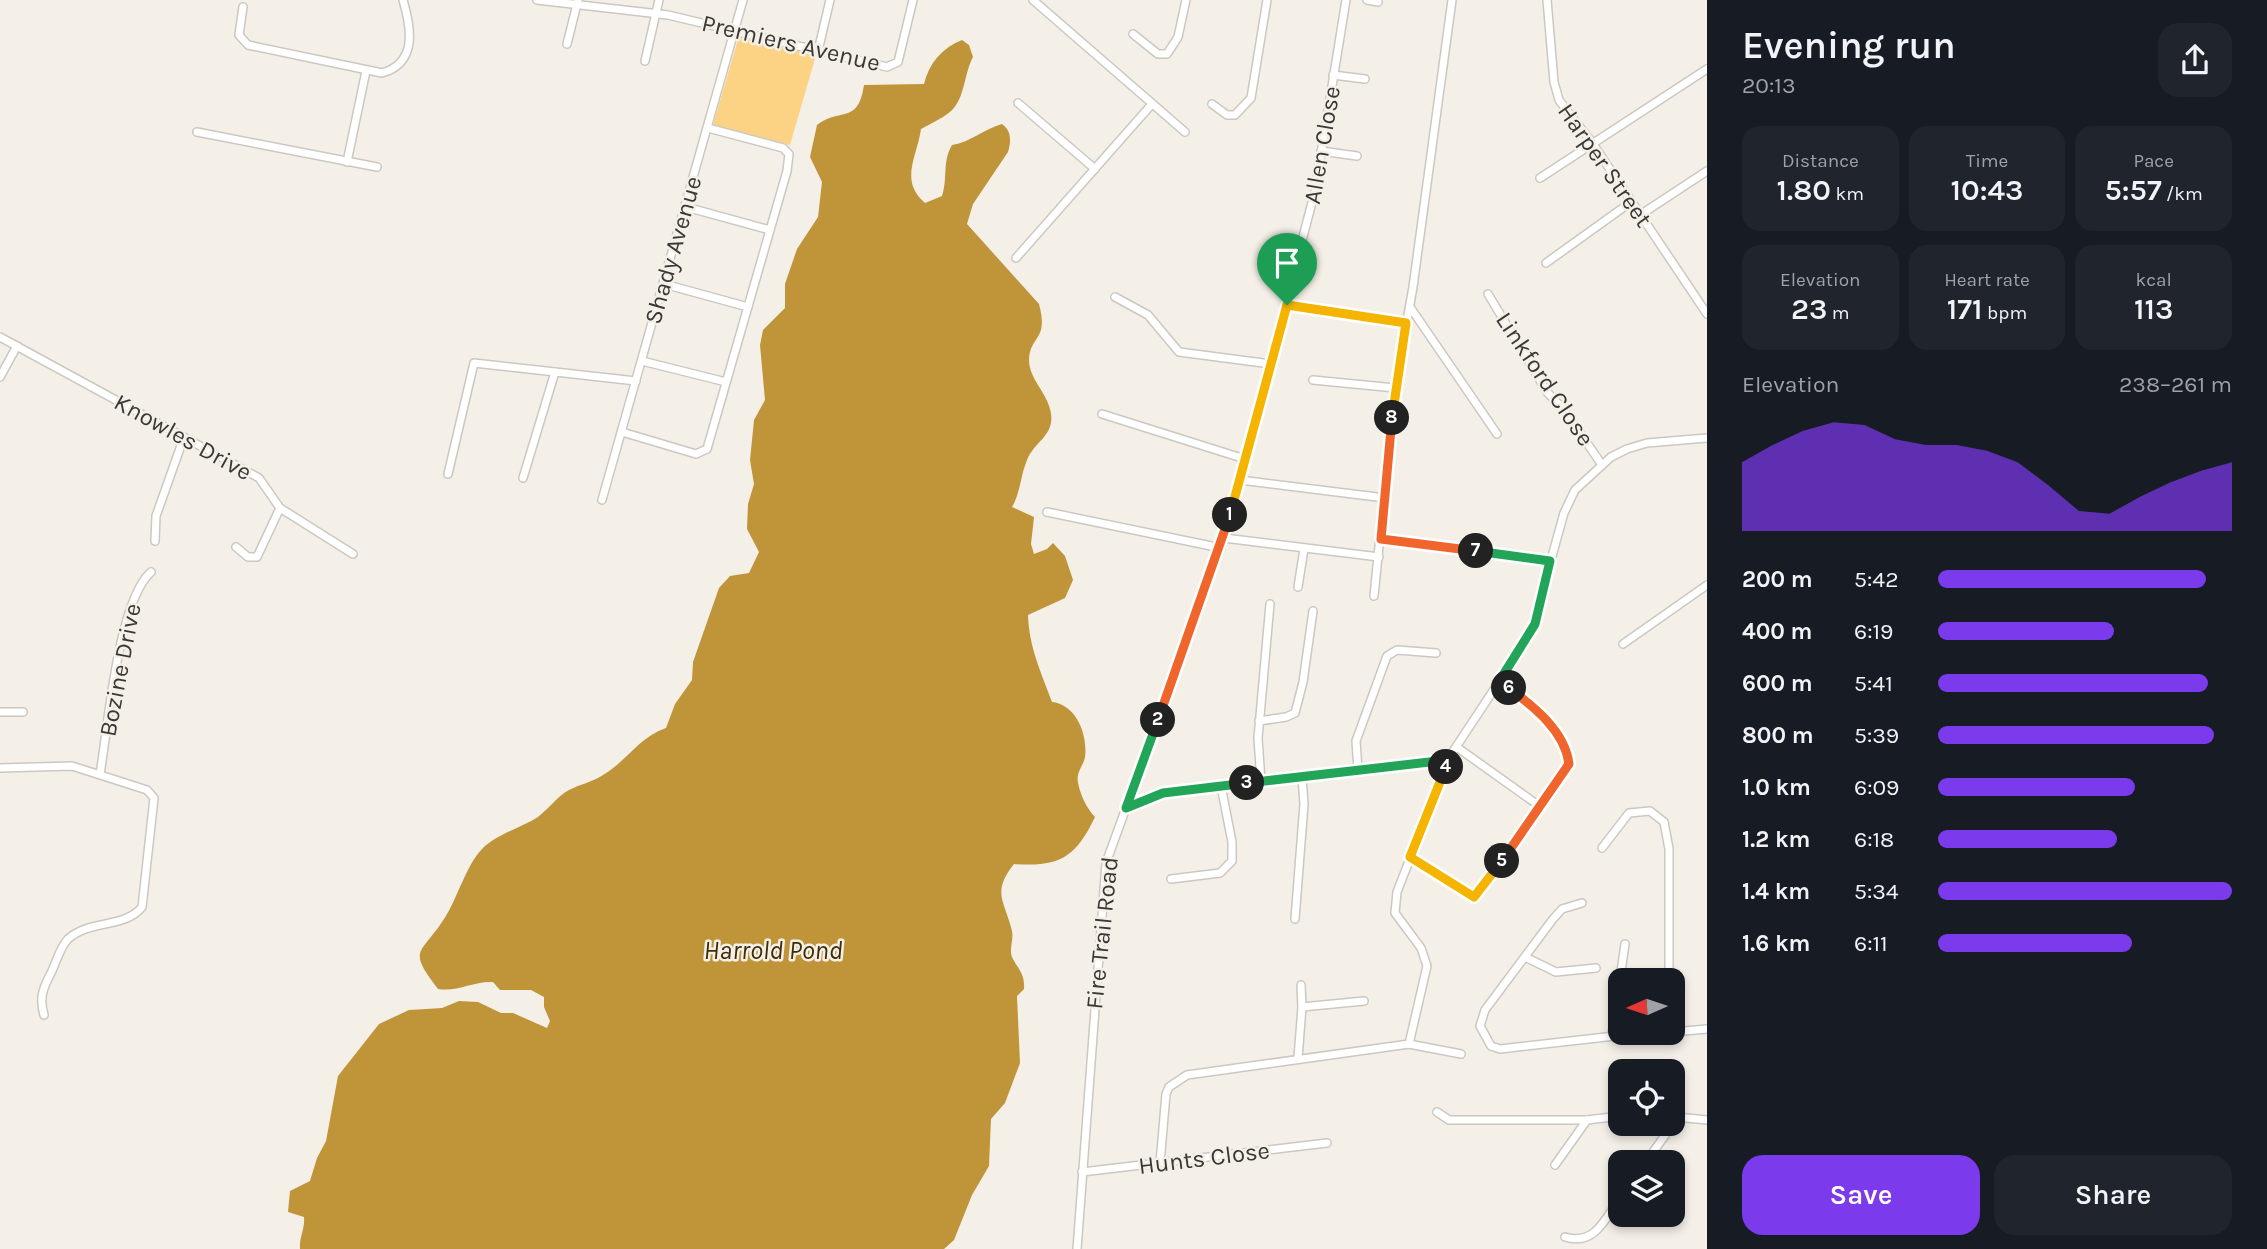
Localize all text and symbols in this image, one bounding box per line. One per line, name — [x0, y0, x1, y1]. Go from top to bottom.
street label: Premiers Avenue — [699, 9, 883, 77]
text: Evening run — [1742, 23, 1956, 68]
button: share — [2158, 23, 2232, 97]
text: 20:13 — [1742, 72, 1795, 99]
street label: Allen Close — [1298, 84, 1346, 206]
street label: Harper Street — [1552, 98, 1658, 232]
text: Distance — [1782, 150, 1859, 172]
text: Time — [1966, 150, 2008, 172]
text: Pace — [2133, 150, 2174, 172]
text: 1.80 — [1777, 172, 1831, 208]
text: 10:43 — [1951, 172, 2023, 208]
text: 5:57 — [2105, 172, 2162, 208]
street label: Shady Avenue — [639, 173, 707, 327]
text: km — [1831, 183, 1864, 205]
text: /km — [2162, 183, 2203, 205]
pin — [1257, 233, 1317, 305]
icon: arrive — [1268, 244, 1306, 282]
text: Elevation — [1780, 269, 1861, 291]
text: Heart rate — [1944, 269, 2030, 291]
text: kcal — [2136, 269, 2172, 291]
text: 23 — [1791, 291, 1827, 327]
text: 171 — [1947, 291, 1983, 327]
text: 113 — [2134, 291, 2173, 327]
text: m — [1827, 302, 1850, 324]
text: bpm — [1983, 302, 2027, 324]
street label: Linkford Close — [1490, 307, 1600, 451]
text: Elevation — [1742, 371, 1839, 398]
text: 238–261 m — [2119, 371, 2232, 398]
street label: Knowles Drive — [109, 388, 257, 486]
pin: 8 — [1374, 400, 1410, 436]
text: 8 — [1385, 406, 1398, 428]
pin: 1 — [1212, 498, 1248, 532]
text: 1 — [1226, 503, 1233, 525]
pin: 7 — [1458, 534, 1494, 568]
text: 7 — [1471, 539, 1480, 561]
text: 200 m — [1742, 566, 1813, 593]
text: 5:42 — [1854, 566, 1898, 593]
street label: Bozine Drive — [93, 601, 147, 739]
text: 400 m — [1742, 618, 1812, 645]
text: 6:19 — [1854, 618, 1893, 645]
pin: 6 — [1492, 670, 1526, 706]
text: 600 m — [1742, 670, 1813, 697]
text: 5:41 — [1854, 670, 1893, 697]
text: 6 — [1503, 676, 1514, 698]
pin: 2 — [1140, 702, 1176, 738]
text: 2 — [1152, 708, 1163, 730]
text: 800 m — [1742, 722, 1814, 749]
text: 5:39 — [1854, 722, 1899, 749]
pin: 4 — [1428, 750, 1464, 784]
text: 4 — [1440, 755, 1451, 777]
pin: 3 — [1230, 766, 1264, 800]
text: 3 — [1241, 771, 1252, 793]
text: 1.0 km — [1742, 774, 1811, 801]
text: 6:09 — [1854, 774, 1899, 801]
text: 1.2 km — [1742, 826, 1810, 853]
text: 6:18 — [1854, 826, 1894, 853]
pin: 5 — [1484, 844, 1520, 878]
text: 5 — [1496, 849, 1507, 871]
street label: Fire Trail Road — [1080, 855, 1124, 1011]
text: 1.4 km — [1742, 878, 1810, 905]
text: 5:34 — [1854, 878, 1899, 905]
text: 1.6 km — [1742, 930, 1810, 957]
text: 6:11 — [1854, 930, 1888, 957]
water label: Harrold Pond — [703, 935, 843, 966]
north arrow — [1608, 968, 1685, 1045]
map controls — [1608, 968, 1685, 1227]
button: locate — [1608, 1059, 1685, 1136]
street label: Hunts Close — [1137, 1136, 1271, 1180]
button: layers — [1608, 1150, 1685, 1227]
button: Save — [1742, 1155, 1980, 1235]
button: Share — [1994, 1155, 2232, 1235]

